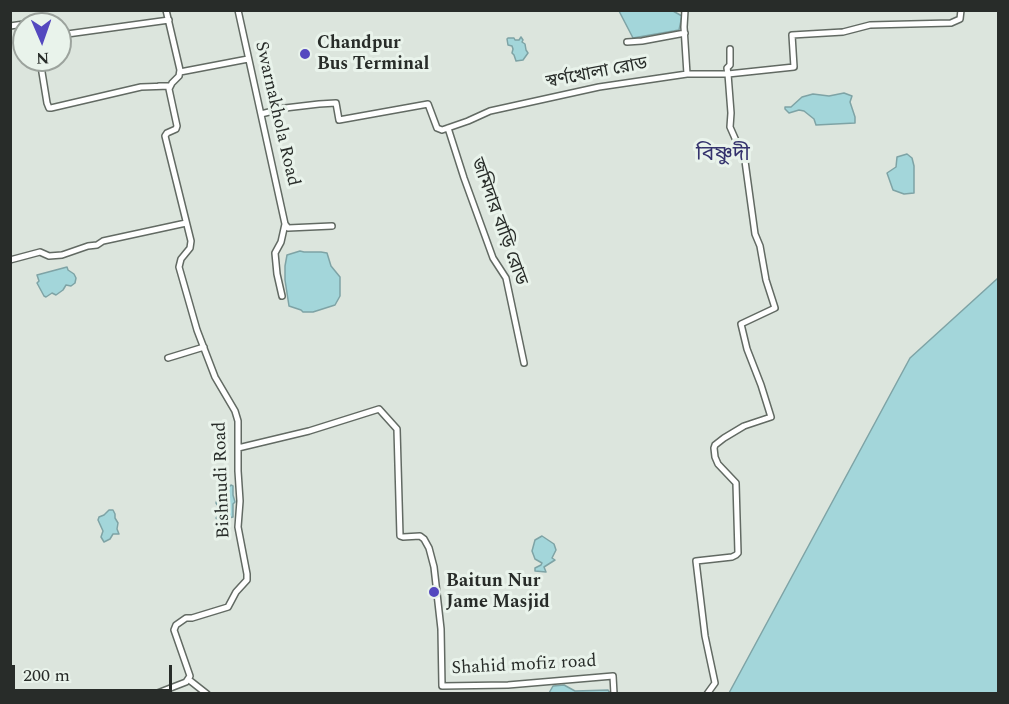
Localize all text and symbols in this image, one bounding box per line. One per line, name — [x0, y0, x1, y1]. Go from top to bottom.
north arrow — [12, 12, 72, 72]
place label: Chandpur Bus Terminal — [317, 33, 429, 76]
street label: Swarnakhola Road — [249, 40, 303, 188]
text: N — [36, 46, 50, 70]
marker: Chandpur Bus Terminal — [298, 47, 312, 61]
street label: স্বর্ণখোলা রোড — [545, 54, 649, 94]
district label: বিষ্ণুদী — [696, 143, 750, 169]
street label: জমিদার বাড়ি রোড — [465, 155, 531, 289]
street label: Bishnudi Road — [210, 421, 236, 539]
place label: Baitun Nur Jame Masjid — [446, 571, 550, 614]
marker: Baitun Nur Jame Masjid — [427, 585, 441, 599]
street label: Shahid mofiz road — [451, 651, 597, 681]
scale bar — [15, 653, 176, 691]
text: 200 m — [23, 662, 70, 689]

